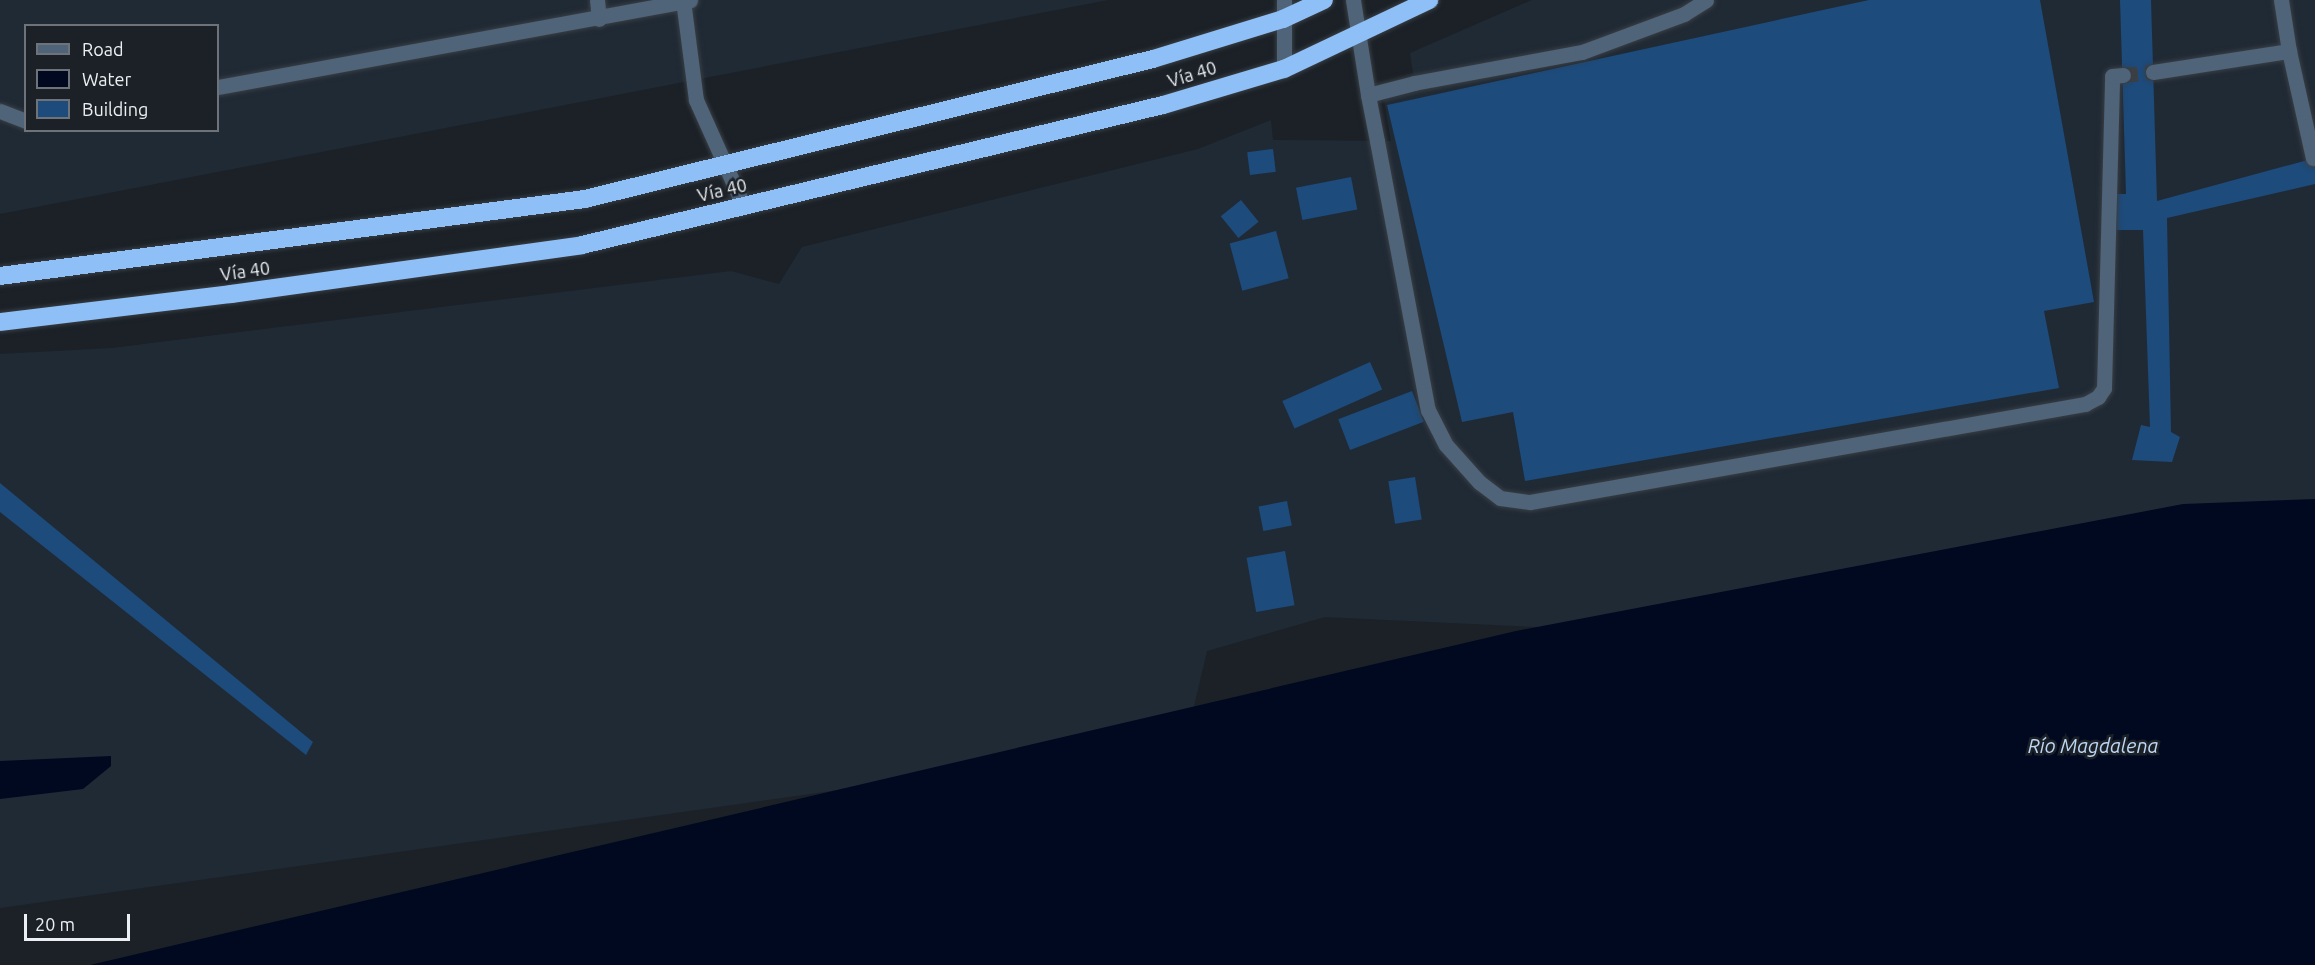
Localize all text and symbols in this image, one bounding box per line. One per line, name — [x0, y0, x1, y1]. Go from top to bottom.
legend — [24, 24, 219, 132]
text: Road — [82, 39, 124, 59]
street label: Vía 40 — [1165, 56, 1219, 92]
text: Water — [82, 69, 131, 89]
text: Building — [82, 99, 148, 119]
street label: Vía 40 — [695, 174, 749, 206]
street label: Vía 40 — [219, 257, 271, 285]
water label: Río Magdalena — [2028, 733, 2158, 757]
scale bar — [27, 902, 134, 940]
text: 20 m — [35, 914, 75, 934]

